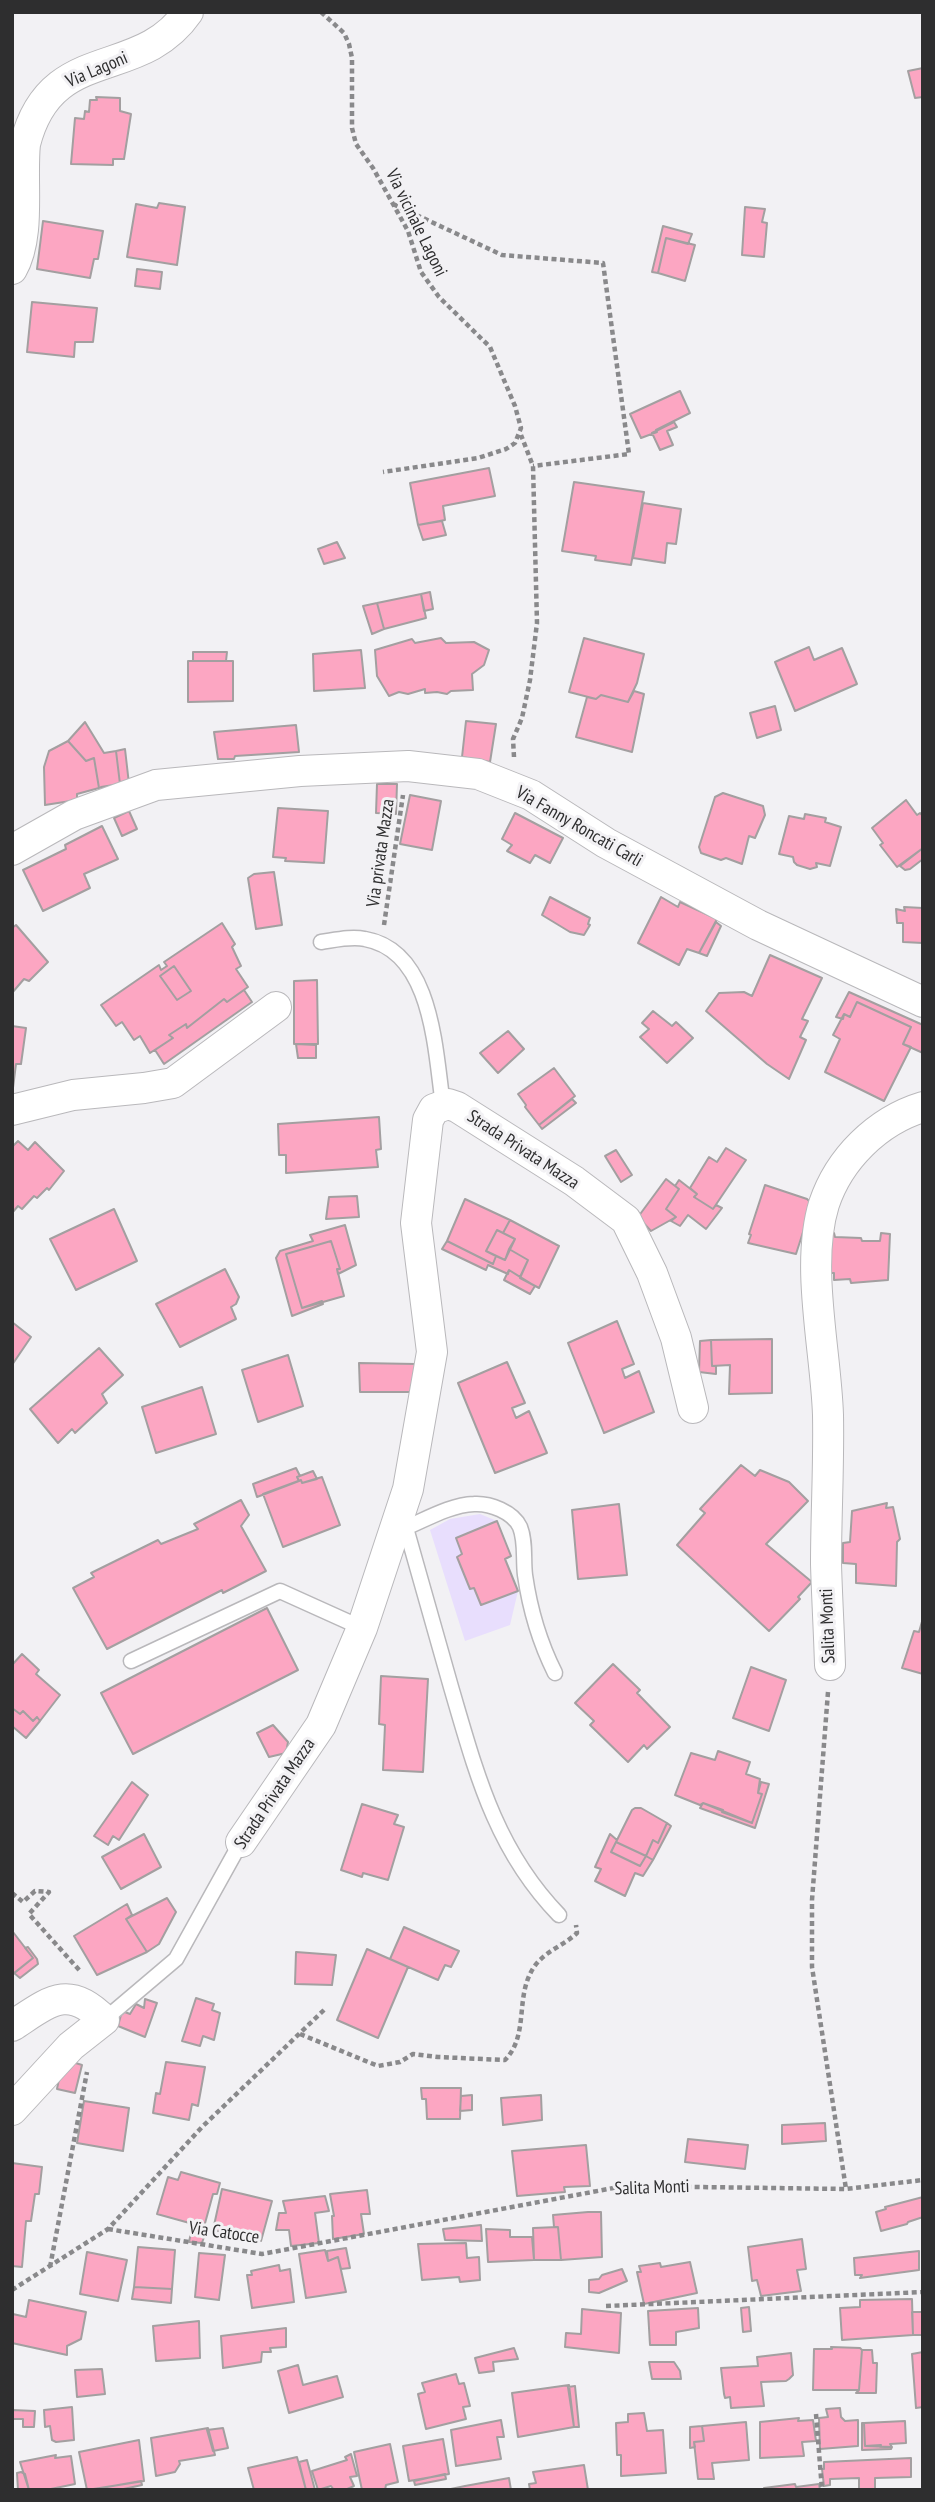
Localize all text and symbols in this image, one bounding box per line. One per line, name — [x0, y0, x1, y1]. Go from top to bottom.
street label: Via Lagoni — [63, 47, 131, 93]
street label: Via vicinale Lagoni — [381, 166, 451, 280]
street label: Via Fanny Roncati Carli — [512, 782, 646, 872]
street label: Via privata Mazza — [363, 798, 399, 908]
street label: Strada Privata Mazza — [463, 1106, 583, 1194]
street label: Salita Monti — [816, 1588, 840, 1664]
street label: Strada Privata Mazza — [230, 1734, 320, 1854]
street label: Salita Monti — [614, 2176, 690, 2200]
street label: Via Catocce — [187, 2217, 261, 2249]

